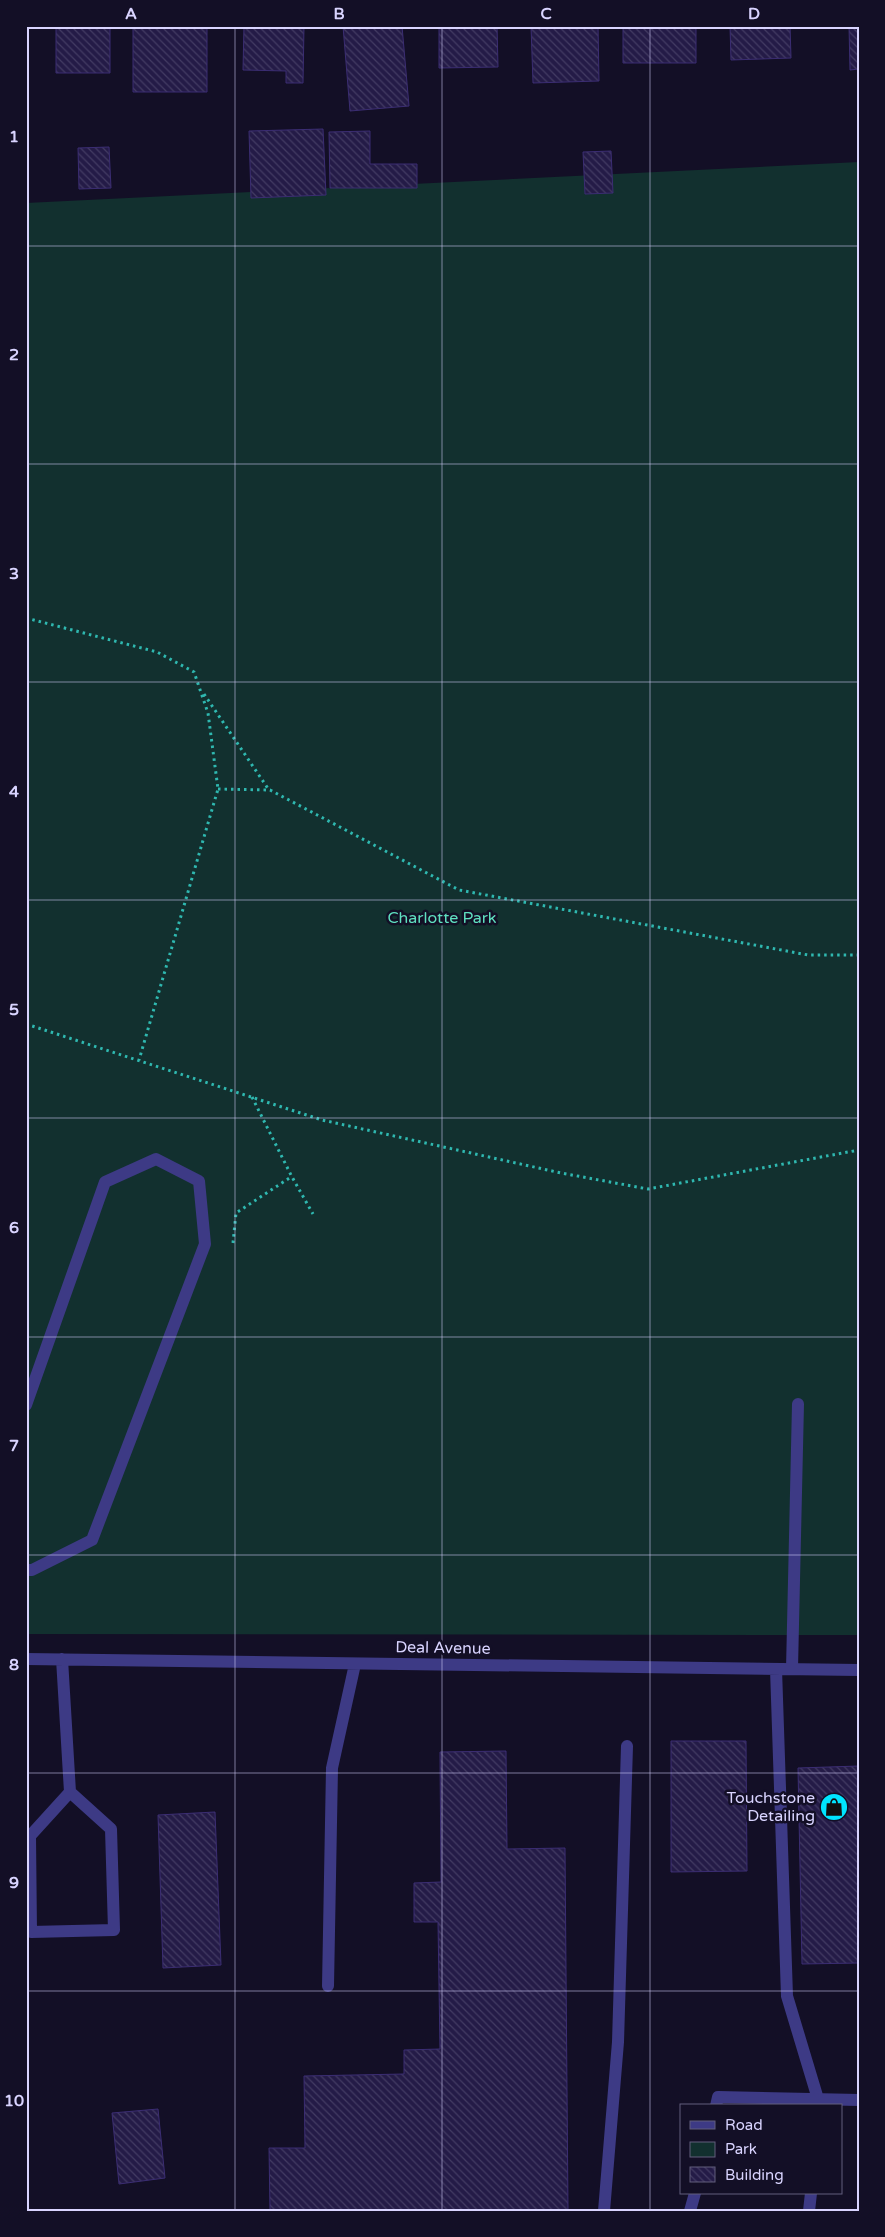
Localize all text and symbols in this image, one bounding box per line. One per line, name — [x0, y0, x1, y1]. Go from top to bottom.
text: A — [125, 4, 137, 24]
text: B — [333, 4, 345, 24]
text: C — [540, 4, 552, 24]
text: D — [748, 4, 760, 24]
text: 1 — [9, 127, 19, 147]
text: 2 — [9, 345, 19, 365]
text: 3 — [9, 564, 19, 584]
text: 4 — [9, 782, 19, 802]
park label: Charlotte Park — [387, 908, 497, 928]
text: 5 — [9, 1000, 19, 1020]
text: 6 — [9, 1218, 19, 1238]
text: 7 — [9, 1436, 19, 1456]
street label: Deal Avenue — [395, 1637, 491, 1659]
text: 8 — [9, 1655, 19, 1675]
place label: Touchstone Detailing — [726, 1788, 815, 1826]
shop icon: Touchstone Detailing — [819, 1792, 849, 1822]
text: 9 — [9, 1873, 19, 1893]
text: 10 — [4, 2091, 24, 2111]
legend — [680, 2104, 842, 2194]
text: Road — [725, 2116, 763, 2134]
text: Park — [725, 2140, 757, 2158]
text: Building — [725, 2166, 784, 2184]

